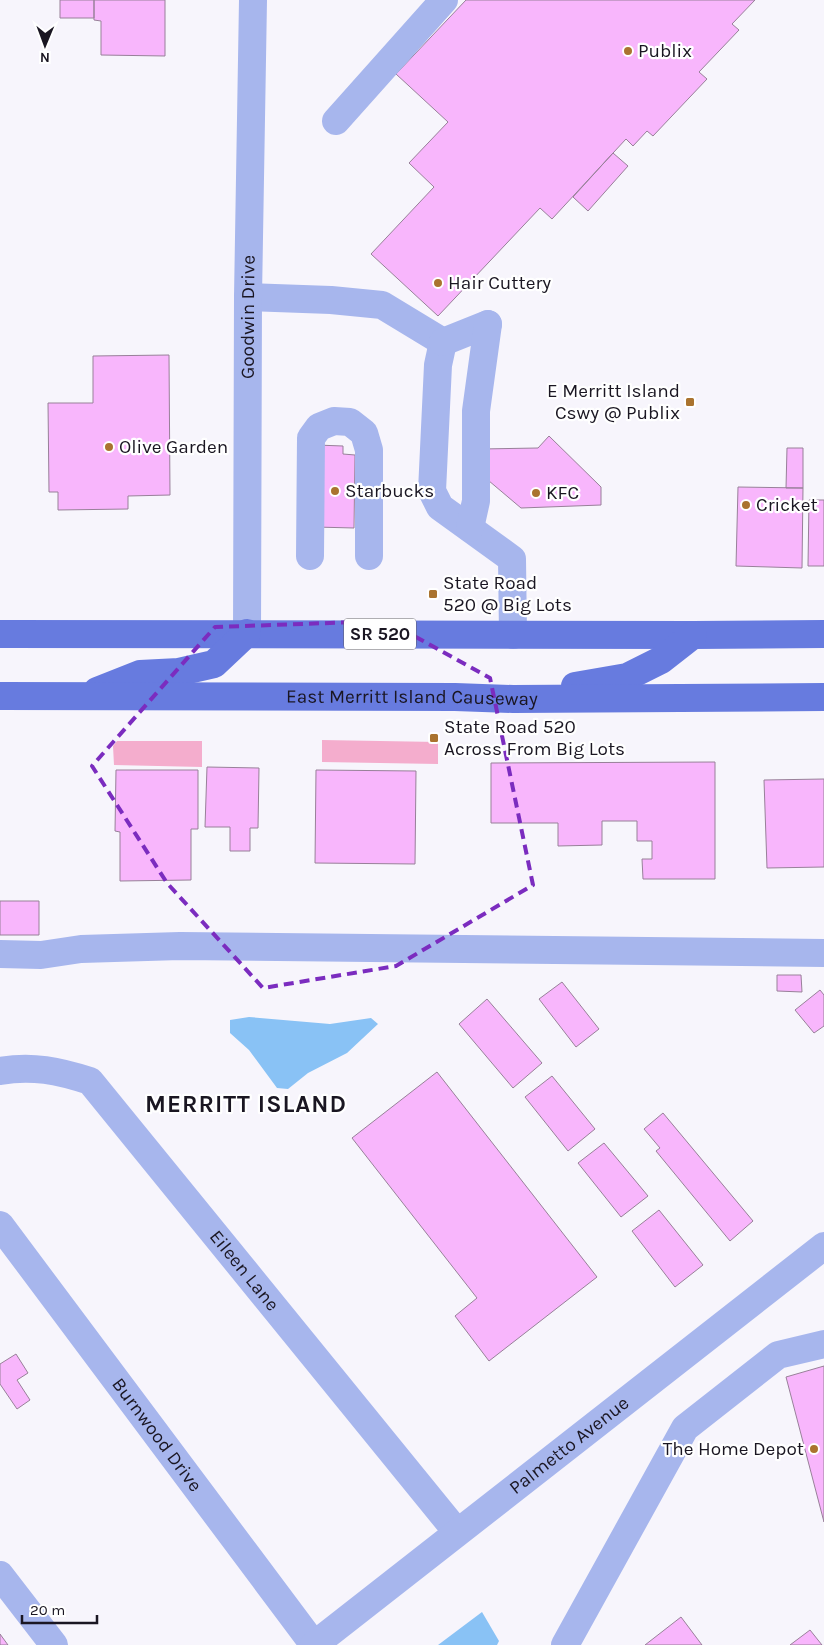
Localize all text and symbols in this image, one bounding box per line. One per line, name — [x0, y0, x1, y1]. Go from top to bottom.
north arrow — [20, 20, 70, 70]
place label: Publix — [638, 40, 692, 62]
marker: Publix — [622, 45, 634, 57]
text: N — [40, 49, 50, 66]
street label: Goodwin Drive — [237, 255, 260, 379]
place label: Hair Cuttery — [448, 272, 551, 294]
marker: Hair Cuttery — [432, 277, 444, 289]
place label: E Merritt Island Cswy @ Publix — [547, 380, 680, 424]
marker: E Merritt Island Cswy @ Publix — [684, 396, 696, 408]
place label: Olive Garden — [119, 436, 228, 458]
marker: Olive Garden — [103, 441, 115, 453]
place label: Starbucks — [345, 480, 434, 502]
place label: KFC — [546, 482, 579, 504]
marker: Starbucks — [329, 485, 341, 497]
marker: KFC — [530, 487, 542, 499]
place label: Cricket — [756, 494, 818, 516]
marker: Cricket — [740, 499, 752, 511]
place label: State Road 520 @ Big Lots — [443, 572, 572, 616]
marker: State Road 520 @ Big Lots — [427, 588, 439, 600]
road number: SR 520 — [344, 618, 416, 650]
street label: East Merritt Island Causeway — [286, 686, 538, 710]
place label: State Road 520 Across From Big Lots — [444, 716, 625, 760]
marker: State Road 520 Across From Big Lots — [428, 732, 440, 744]
district label: MERRITT ISLAND — [145, 1090, 347, 1118]
street label: Eileen Lane — [205, 1226, 284, 1315]
street label: Burnwood Drive — [107, 1374, 207, 1496]
street label: Palmetto Avenue — [505, 1392, 633, 1499]
place label: The Home Depot — [663, 1438, 804, 1460]
marker: The Home Depot — [808, 1443, 820, 1455]
scale bar — [22, 1592, 98, 1624]
text: 20 m — [30, 1601, 65, 1619]

